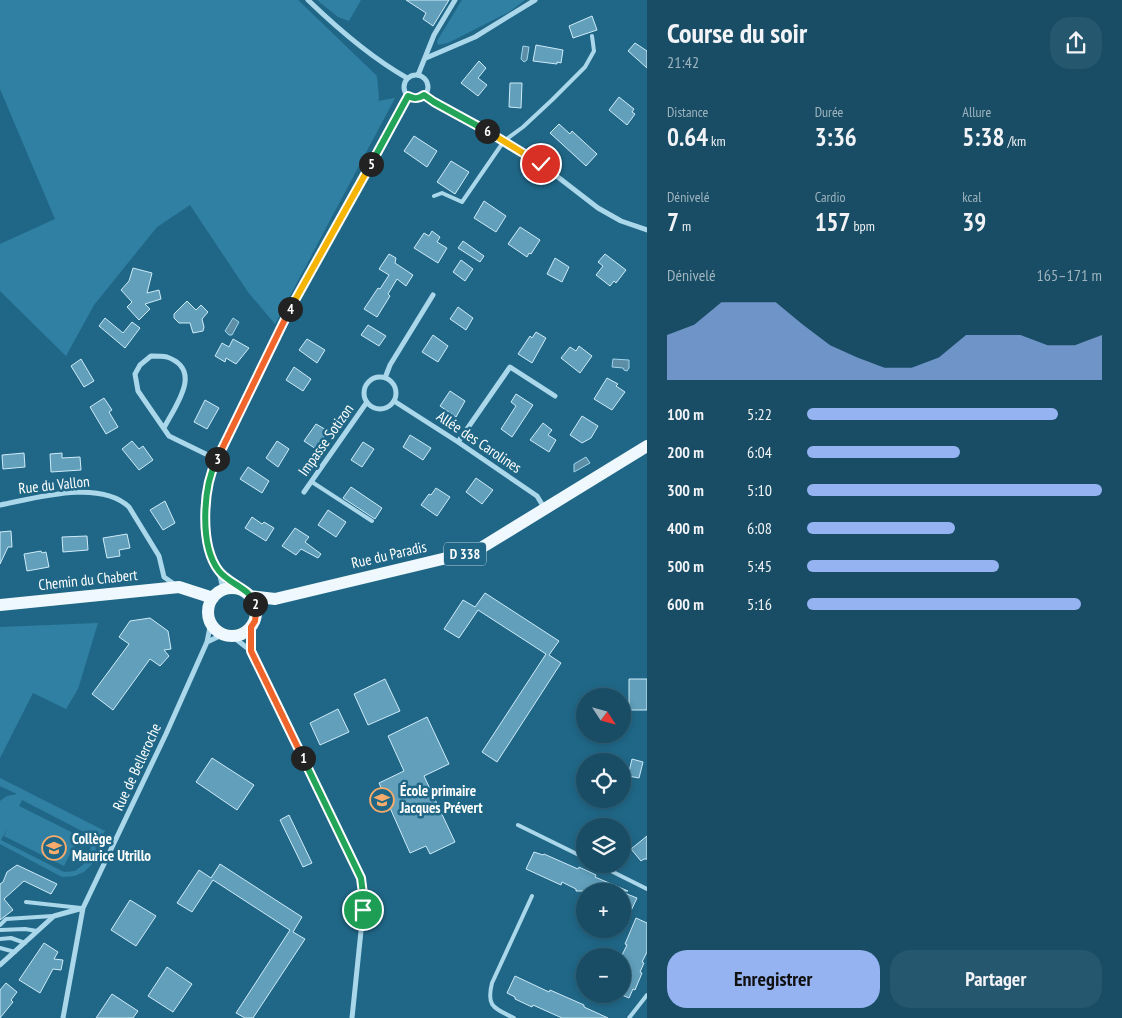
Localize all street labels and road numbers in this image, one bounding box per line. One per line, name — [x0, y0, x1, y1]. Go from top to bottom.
street label: Impasse Sotizon — [294, 400, 357, 480]
street label: Allée des Carolines — [433, 406, 525, 477]
street label: Rue du Vallon — [18, 471, 90, 498]
street label: Rue du Paradis — [349, 537, 428, 572]
road number: D 338 — [444, 542, 486, 566]
street label: Chemin du Chabert — [38, 565, 138, 594]
street label: Rue de Belleroche — [108, 720, 165, 813]

